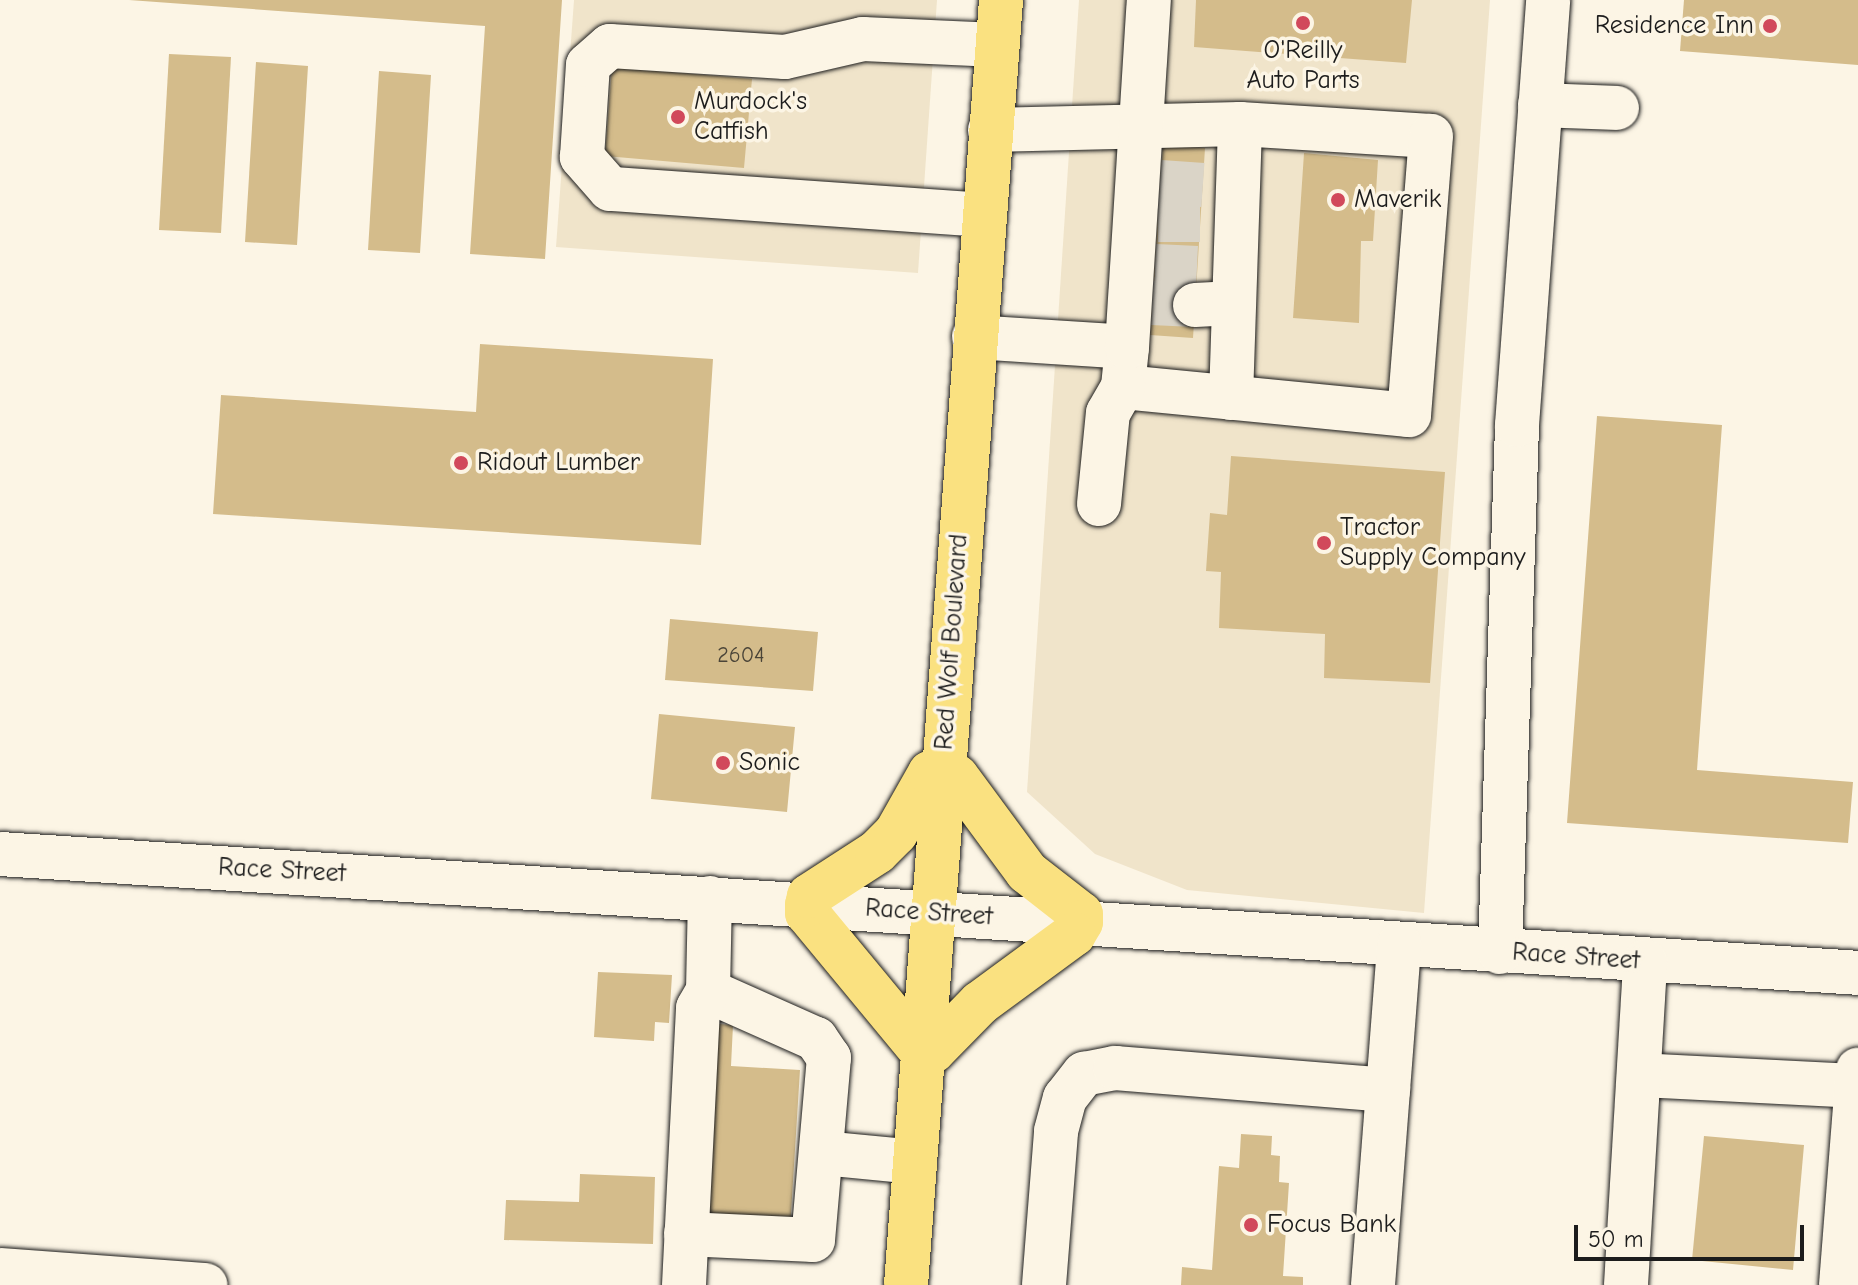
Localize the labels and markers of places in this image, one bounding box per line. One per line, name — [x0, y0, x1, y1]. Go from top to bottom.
place label: Residence Inn — [1595, 10, 1754, 42]
marker: O'Reilly Auto Parts — [1294, 14, 1312, 32]
marker: Residence Inn — [1761, 17, 1779, 35]
place label: O'Reilly Auto Parts — [1247, 35, 1359, 96]
place label: Murdock's Catfish — [694, 86, 807, 148]
marker: Murdock's Catfish — [669, 108, 687, 126]
place label: Maverik — [1354, 184, 1441, 216]
marker: Maverik — [1329, 191, 1347, 209]
place label: Ridout Lumber — [477, 447, 640, 479]
marker: Ridout Lumber — [452, 454, 470, 472]
place label: Tractor Supply Company — [1340, 512, 1526, 574]
marker: Tractor Supply Company — [1315, 534, 1333, 552]
place label: Sonic — [739, 747, 800, 779]
marker: Sonic — [714, 754, 732, 772]
place label: Focus Bank — [1267, 1209, 1396, 1241]
marker: Focus Bank — [1242, 1216, 1260, 1234]

